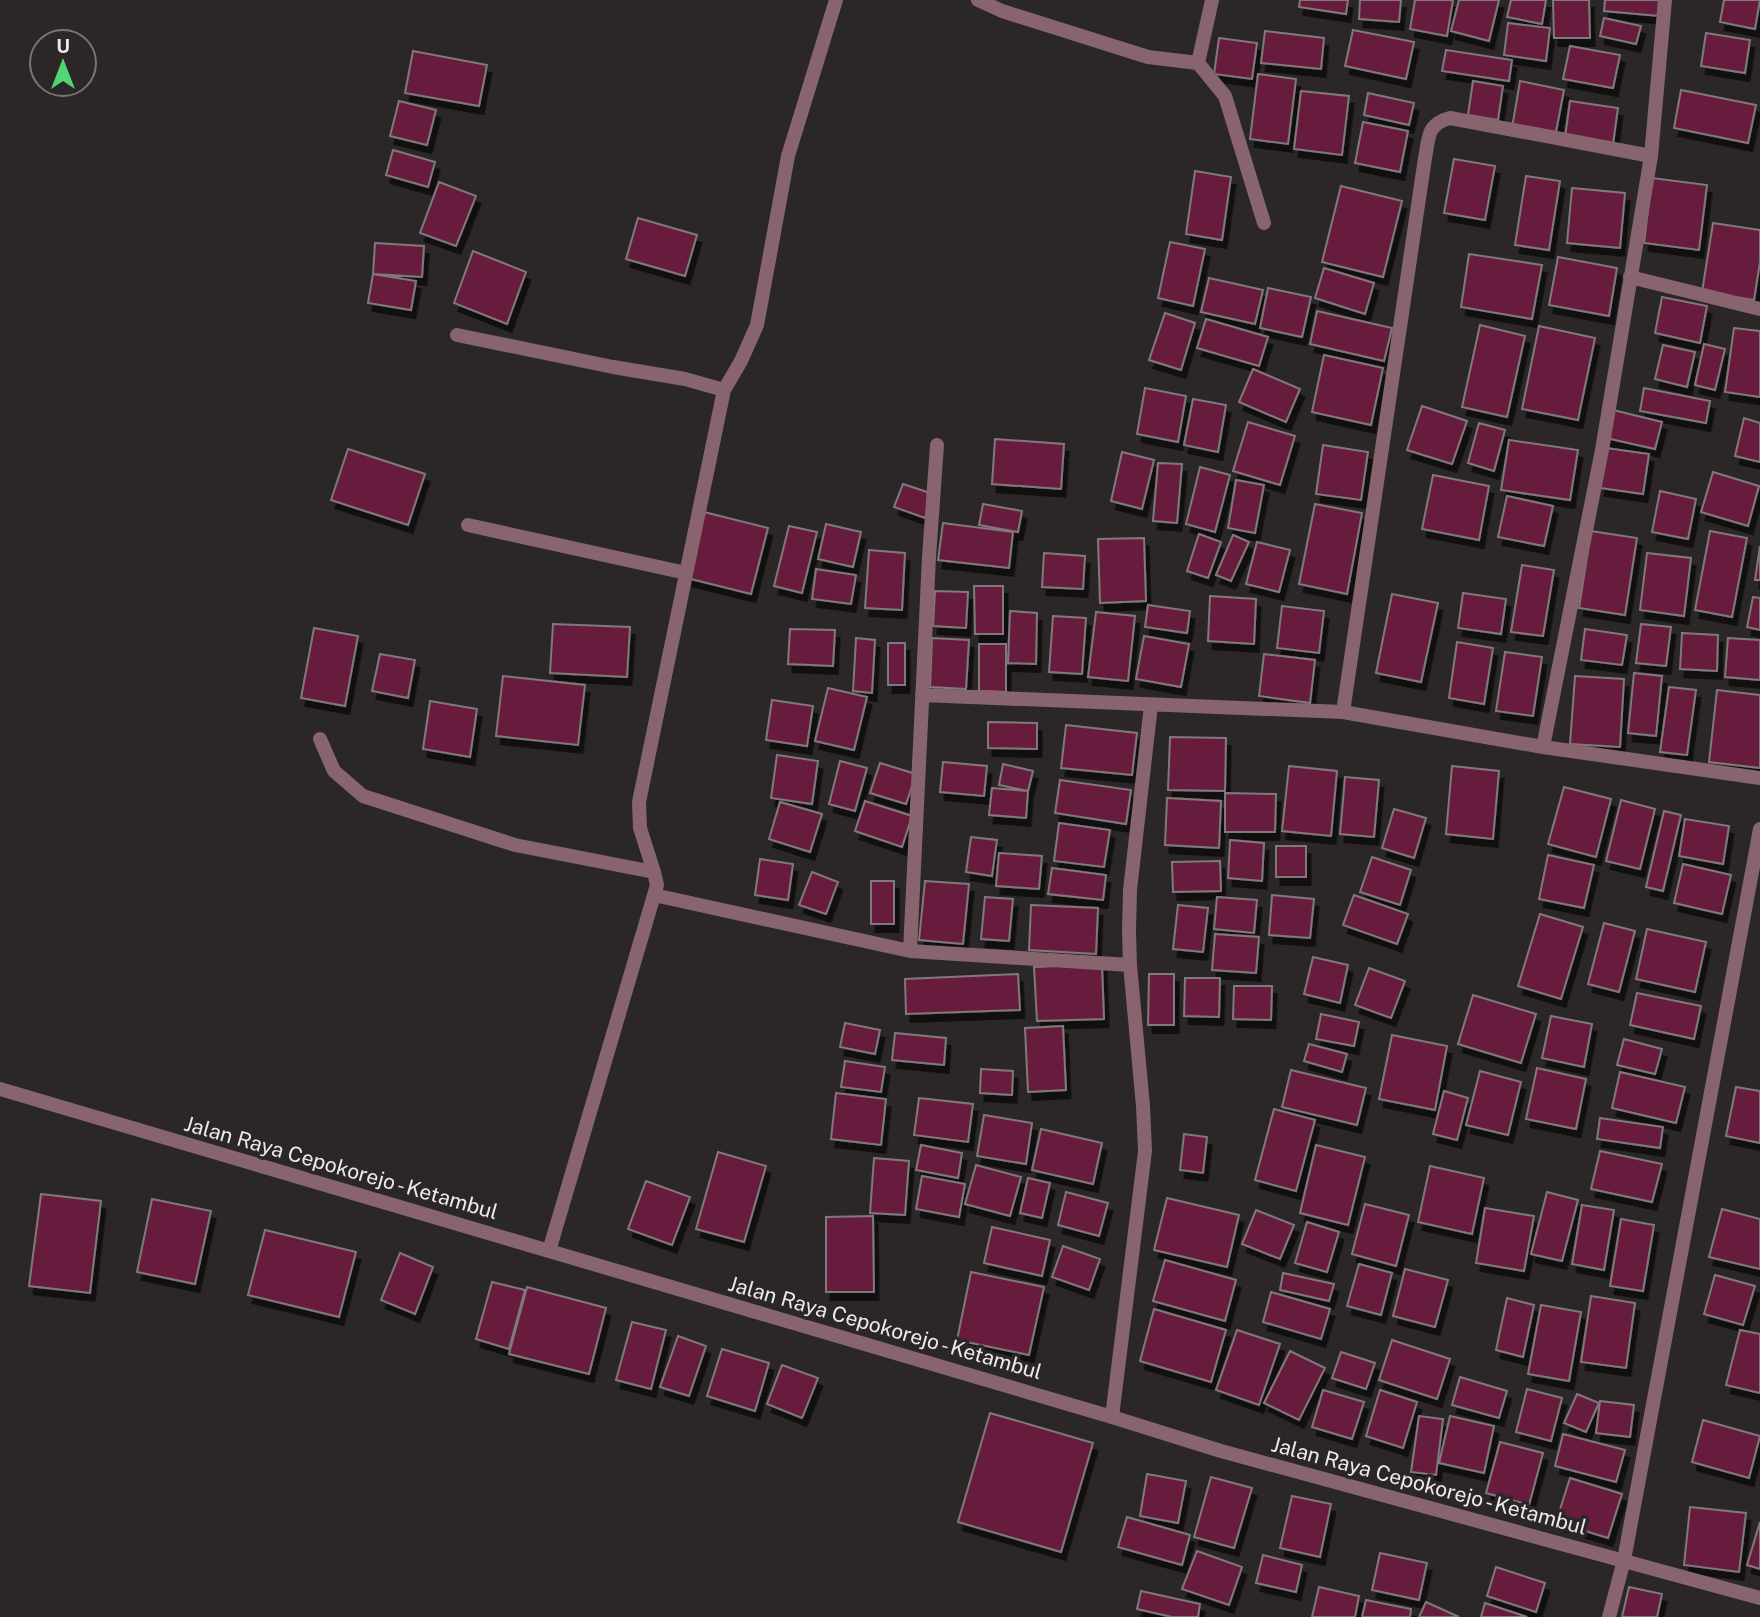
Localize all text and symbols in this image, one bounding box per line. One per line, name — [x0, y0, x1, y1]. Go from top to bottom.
north arrow — [28, 28, 98, 98]
text: U — [56, 35, 70, 57]
street label: Jalan Raya Cepokorejo - Ketambul — [181, 1111, 501, 1224]
street label: Jalan Raya Cepokorejo - Ketambul — [725, 1271, 1045, 1384]
street label: Jalan Raya Cepokorejo - Ketambul — [1269, 1431, 1590, 1540]

